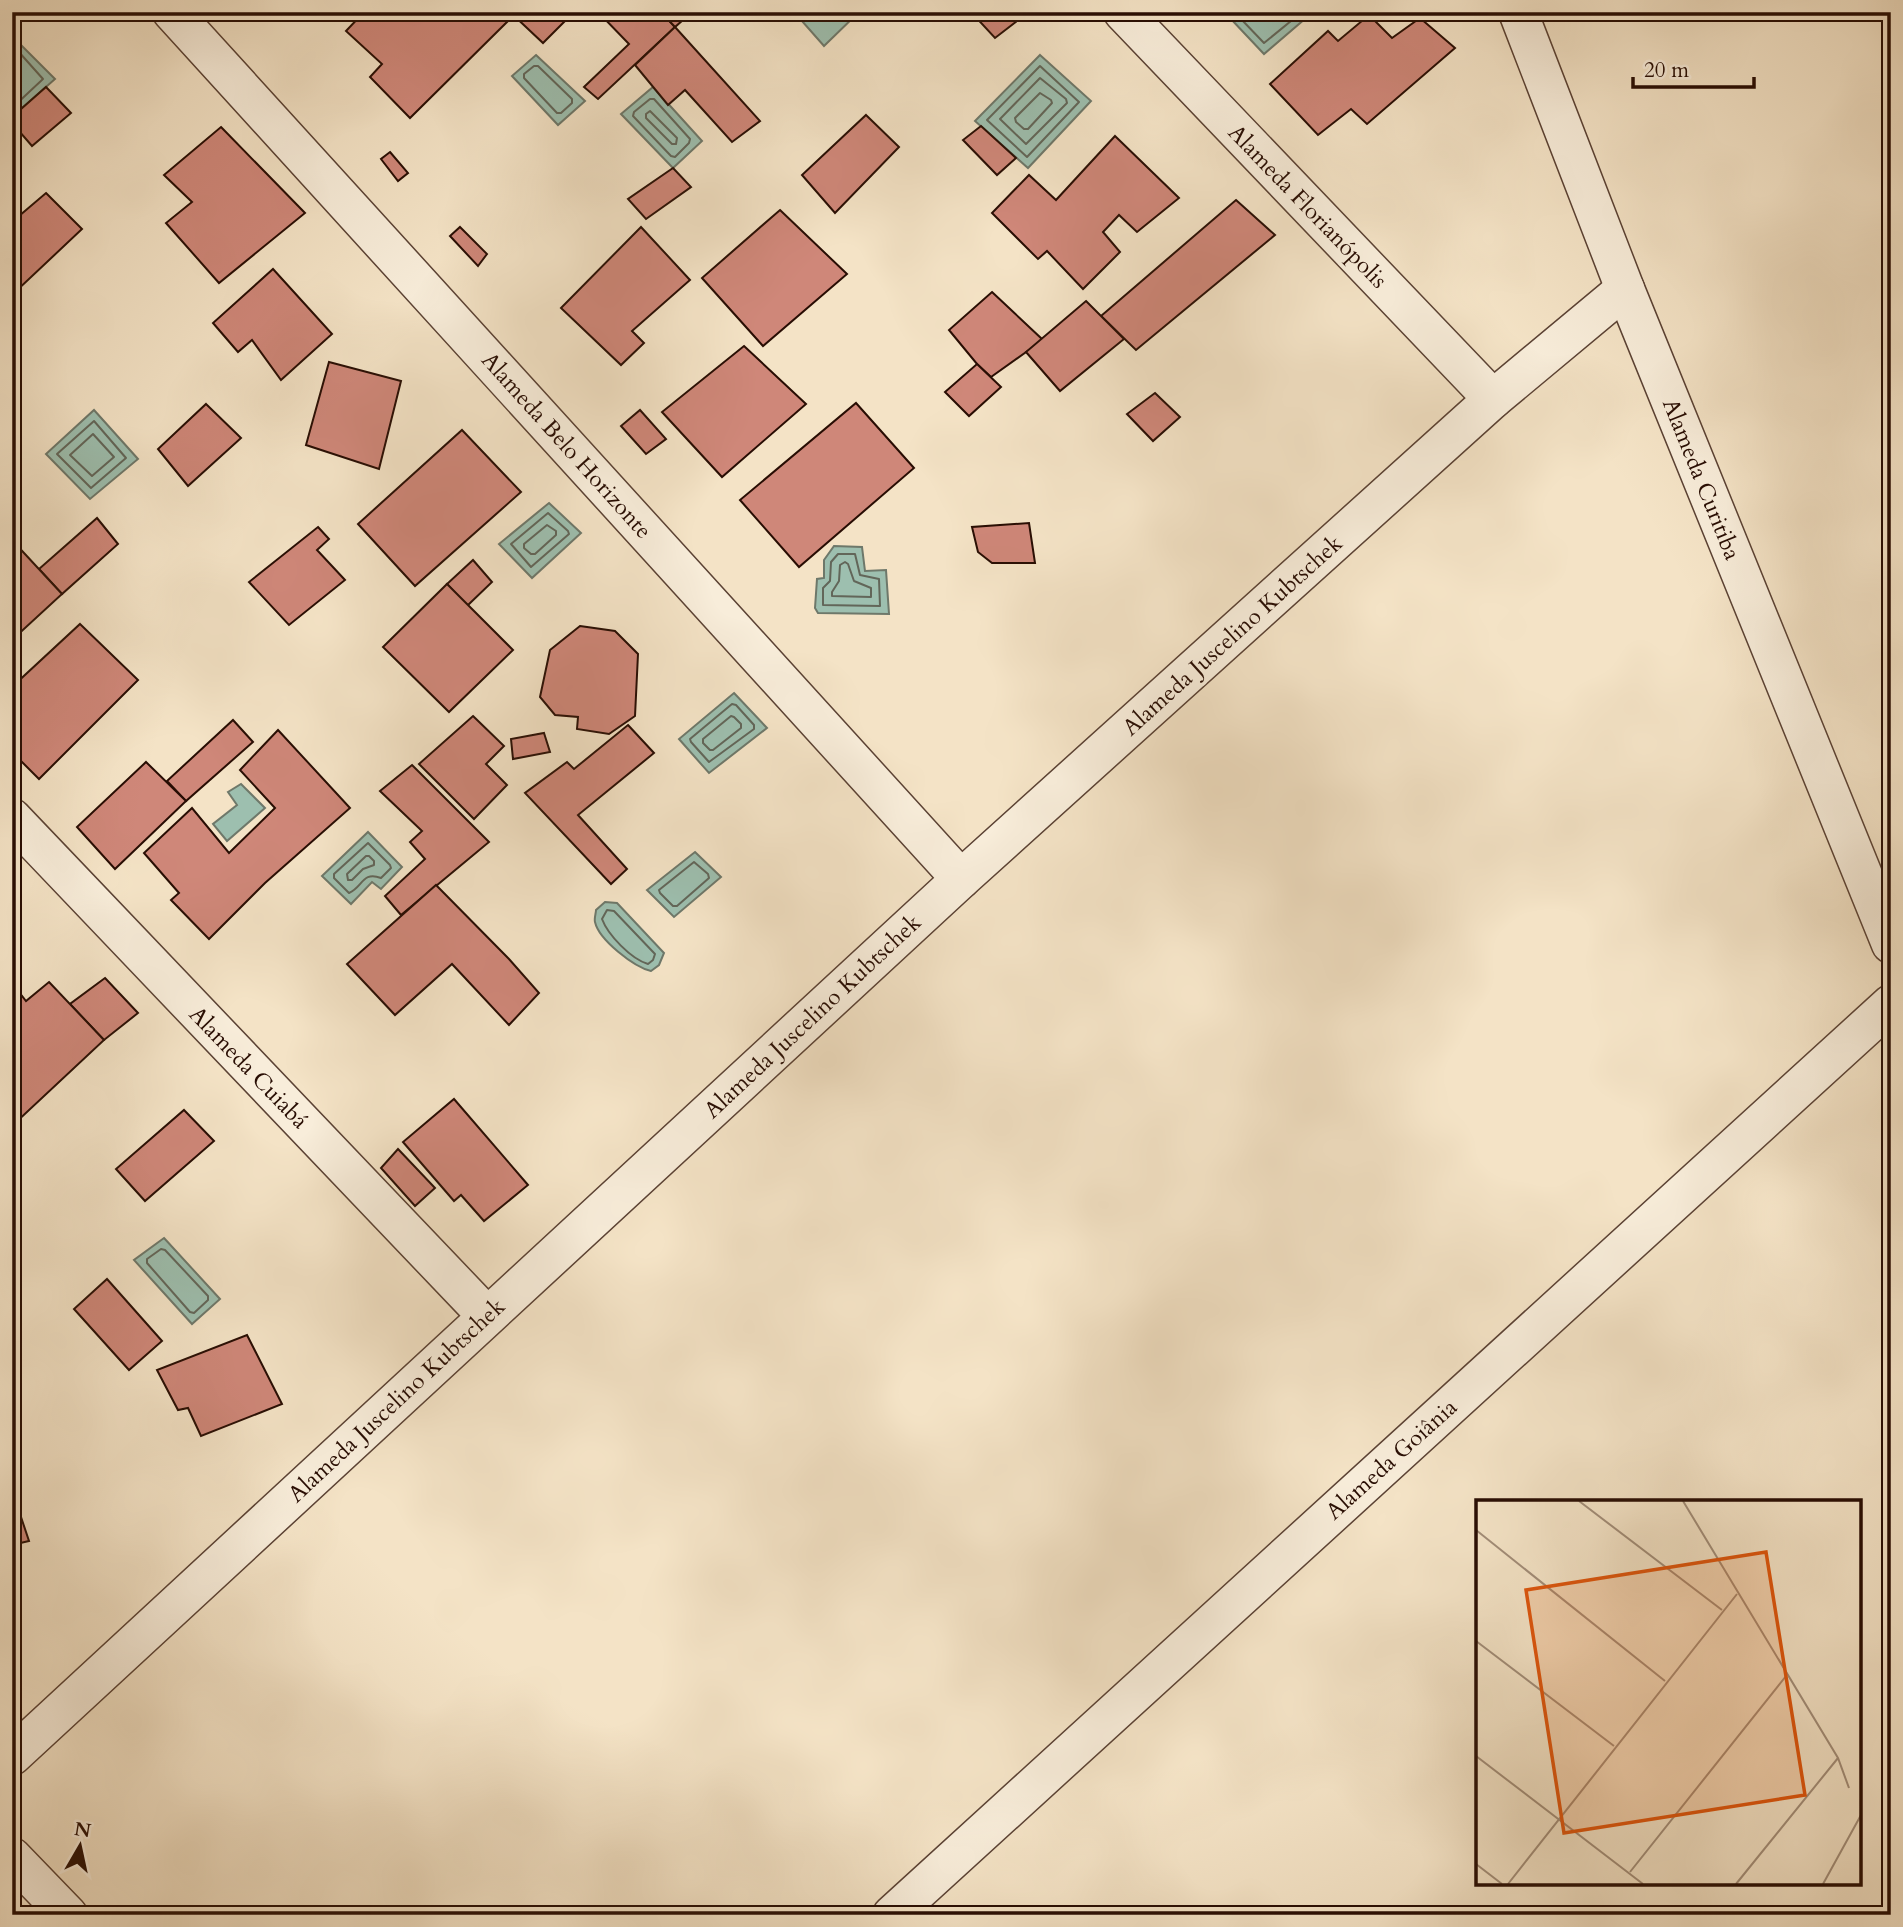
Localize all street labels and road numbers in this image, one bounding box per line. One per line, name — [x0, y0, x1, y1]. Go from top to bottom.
street label: Alameda Florianópolis — [1221, 118, 1394, 295]
street label: Alameda Belo Horizonte — [474, 345, 659, 545]
street label: Alameda Curitiba — [1655, 394, 1748, 565]
street label: Alameda Juscelino Kubtschek — [1116, 528, 1350, 743]
street label: Alameda Juscelino Kubtschek — [697, 907, 928, 1125]
street label: Alameda Cuiabá — [182, 999, 315, 1135]
street label: Alameda Juscelino Kubtschek — [281, 1291, 512, 1509]
street label: Alameda Goiânia — [1319, 1392, 1464, 1527]

